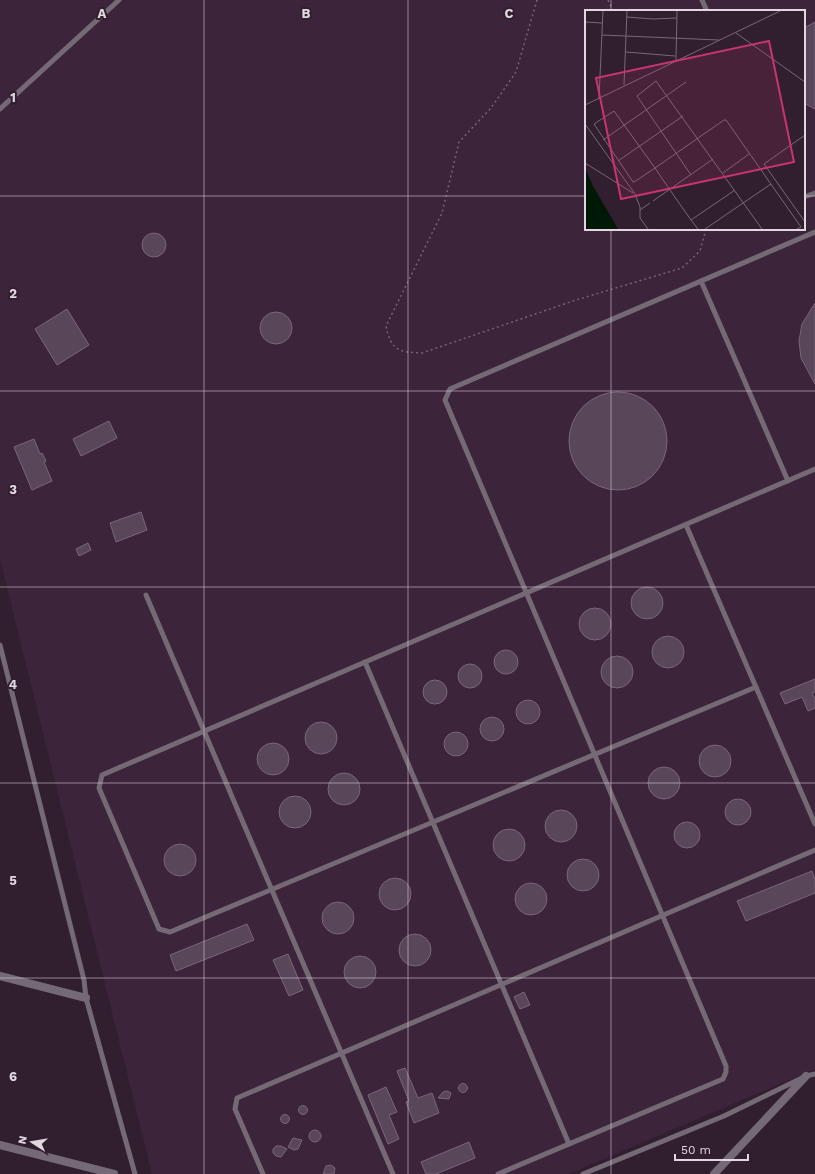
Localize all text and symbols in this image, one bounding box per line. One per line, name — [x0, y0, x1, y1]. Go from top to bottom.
text: A — [98, 6, 107, 21]
text: B — [302, 6, 311, 21]
text: C — [505, 6, 514, 21]
inset map — [585, 10, 805, 230]
text: 1 — [10, 90, 16, 105]
text: 2 — [9, 286, 17, 301]
text: 3 — [9, 482, 17, 497]
text: 4 — [9, 677, 18, 692]
text: 5 — [9, 873, 17, 888]
text: 6 — [9, 1069, 17, 1084]
north arrow — [12, 1122, 52, 1162]
text: N — [16, 1135, 30, 1145]
scale bar — [675, 1136, 748, 1162]
text: 50 m — [681, 1143, 711, 1157]

